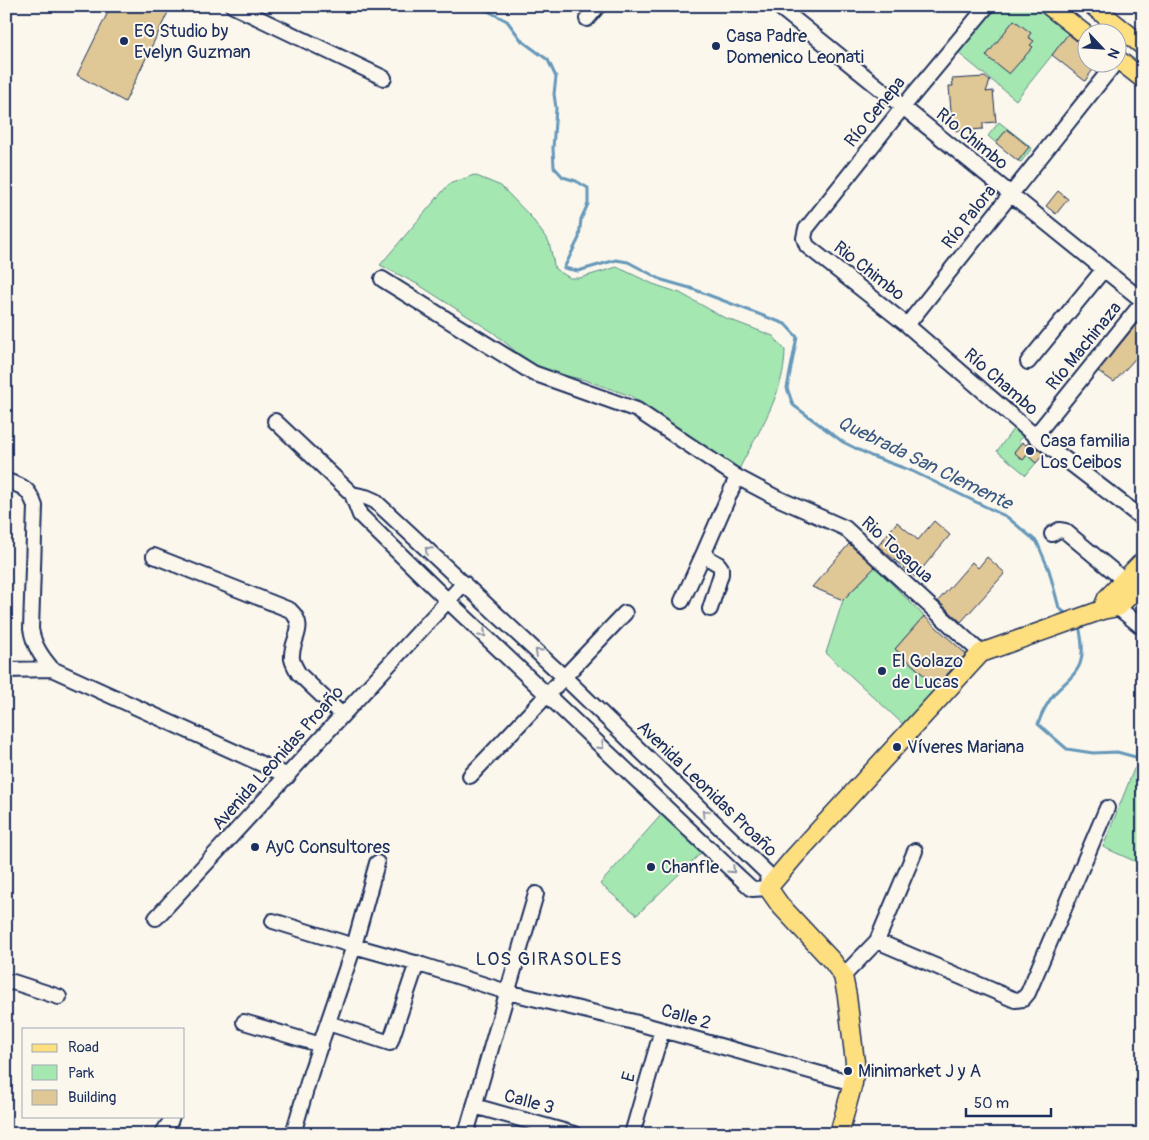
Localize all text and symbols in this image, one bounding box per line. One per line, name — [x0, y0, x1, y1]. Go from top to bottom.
place label: EG Studio by Evelyn Guzman — [134, 20, 251, 64]
north arrow — [1076, 22, 1126, 72]
place label: Casa Padre Domenico Leonati — [726, 25, 864, 69]
marker: EG Studio by Evelyn Guzman — [118, 35, 130, 47]
marker: Casa Padre Domenico Leonati — [710, 40, 722, 52]
text: N — [1104, 45, 1123, 61]
street label: Río Cenepa — [839, 72, 911, 152]
street label: Río Chimbo — [931, 103, 1013, 175]
street label: Río Palora — [937, 180, 1001, 254]
street label: Rio Chimbo — [829, 236, 910, 306]
street label: Río Machinaza — [1041, 297, 1127, 395]
street label: Río Chambo — [959, 343, 1043, 421]
water label: Quebrada San Clemente — [834, 410, 1017, 516]
place label: Casa familia Los Ceibos — [1040, 430, 1130, 474]
marker: Casa familia Los Ceibos — [1024, 445, 1036, 457]
street label: Rio Tosagua — [856, 512, 938, 588]
one-way arrow — [425, 547, 434, 556]
one-way arrow — [478, 628, 487, 637]
one-way arrow — [534, 649, 543, 658]
place label: El Golazo de Lucas — [892, 650, 963, 694]
marker: El Golazo de Lucas — [876, 665, 888, 677]
street label: Avenida Leonidas Proaño — [207, 681, 349, 835]
street label: Avenida Leonidas Proaño — [632, 716, 782, 862]
place label: Víveres Mariana — [907, 736, 1024, 759]
one-way arrow — [596, 740, 605, 749]
marker: Víveres Mariana — [891, 741, 903, 753]
one-way arrow — [702, 810, 711, 819]
place label: AyC Consultores — [265, 836, 390, 859]
marker: AyC Consultores — [249, 841, 261, 853]
place label: Chanfle — [661, 856, 719, 879]
marker: Chanfle — [645, 861, 657, 873]
one-way arrow — [726, 864, 735, 873]
district label: LOS GIRASOLES — [475, 947, 623, 971]
street label: Calle 2 — [658, 999, 714, 1035]
legend — [22, 1028, 185, 1118]
text: Road — [68, 1038, 99, 1057]
place label: Minimarket J y A — [858, 1060, 981, 1083]
text: Park — [68, 1064, 95, 1083]
marker: Minimarket J y A — [842, 1065, 854, 1077]
street label: E — [617, 1069, 641, 1085]
street label: Calle 3 — [501, 1084, 557, 1120]
scale bar — [966, 1085, 1052, 1117]
text: Building — [68, 1088, 116, 1107]
text: 50 m — [974, 1094, 1009, 1113]

